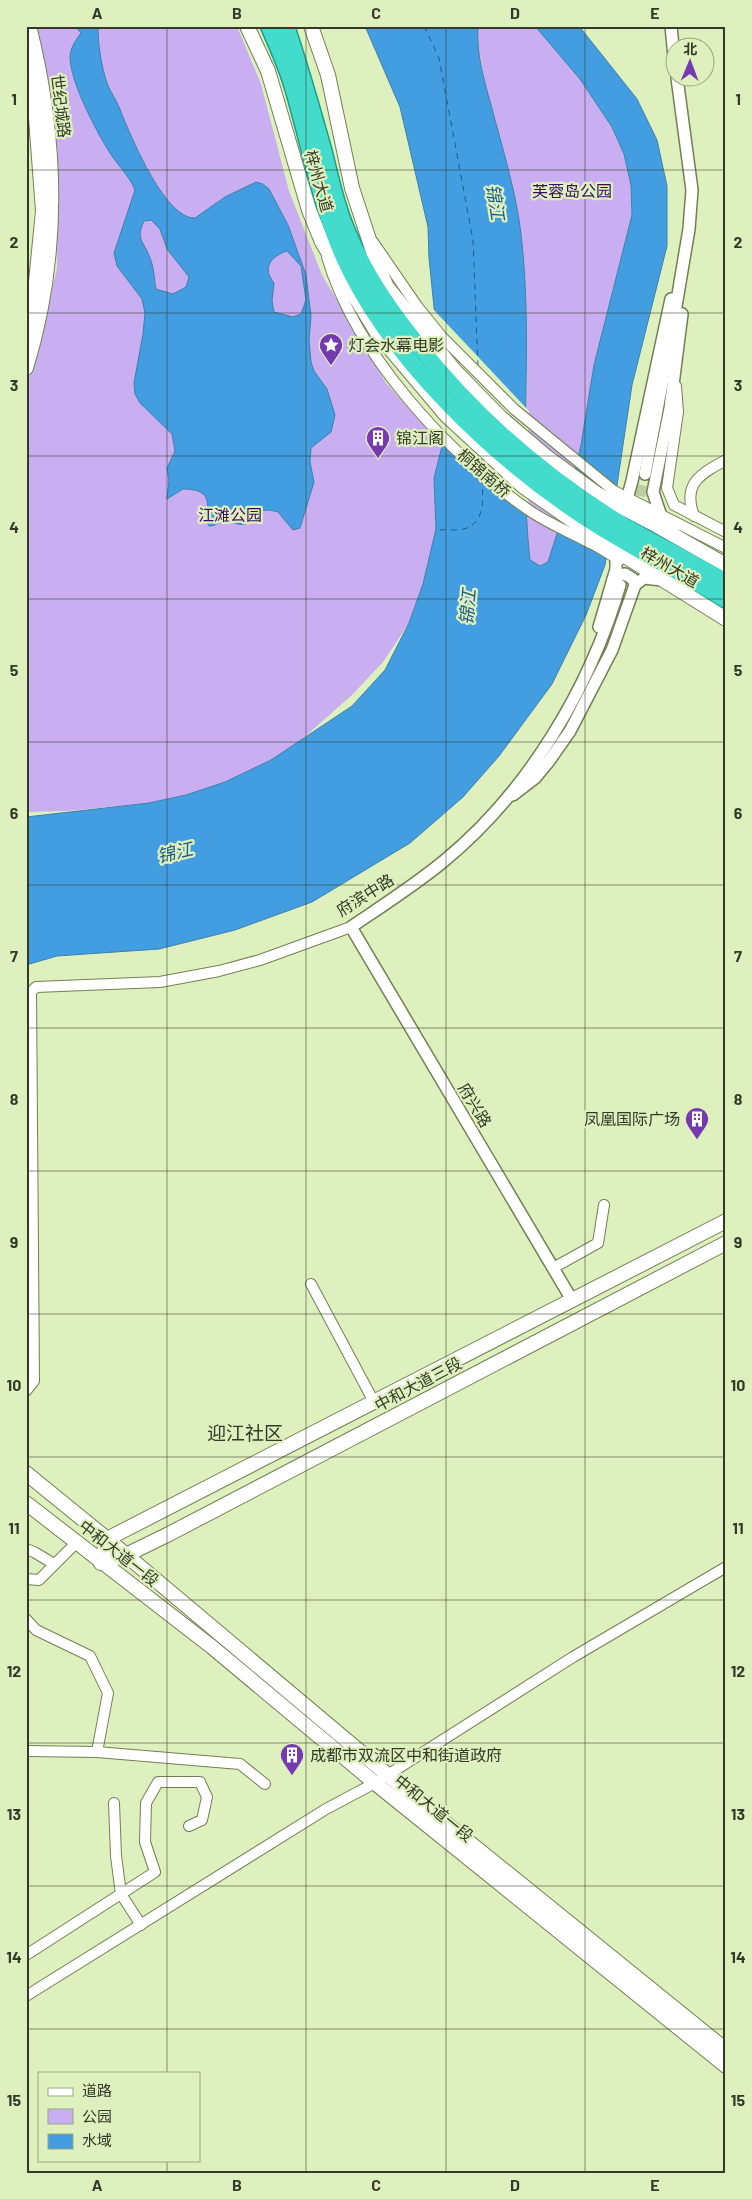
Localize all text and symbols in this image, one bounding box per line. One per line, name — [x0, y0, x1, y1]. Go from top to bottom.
text: A — [92, 3, 103, 22]
text: B — [232, 3, 242, 22]
text: C — [371, 3, 381, 22]
text: D — [510, 3, 520, 22]
text: E — [650, 3, 660, 22]
north arrow — [664, 38, 714, 88]
text: 北 — [683, 40, 697, 57]
street label: 世纪城路 — [48, 73, 75, 139]
text: 1 — [11, 89, 17, 108]
text: 1 — [735, 89, 741, 108]
street label: 梓州大道 — [302, 147, 337, 214]
park label: 芙蓉岛公园 — [532, 181, 612, 200]
water label: 锦江 — [482, 182, 510, 223]
text: 2 — [10, 232, 19, 251]
text: 2 — [734, 232, 743, 251]
place icon: 灯会水幕电影 — [318, 332, 344, 366]
place label: 灯会水幕电影 — [348, 335, 444, 354]
text: 3 — [10, 375, 18, 394]
text: 3 — [734, 375, 742, 394]
building icon: 锦江阁 — [365, 425, 391, 459]
place label: 锦江阁 — [396, 428, 444, 447]
street label: 桐锦南桥 — [454, 444, 515, 501]
park label: 江滩公园 — [198, 505, 262, 524]
text: 4 — [9, 517, 19, 536]
text: 4 — [733, 517, 743, 536]
street label: 梓州大道 — [638, 542, 703, 591]
water label: 锦江 — [454, 586, 480, 626]
text: 5 — [10, 660, 19, 679]
text: 5 — [734, 660, 743, 679]
text: 6 — [10, 803, 19, 822]
text: 6 — [734, 803, 743, 822]
water label: 锦江 — [155, 837, 197, 867]
street label: 府滨中路 — [333, 870, 397, 920]
text: 7 — [10, 946, 18, 965]
text: 7 — [734, 946, 742, 965]
street label: 府兴路 — [455, 1079, 496, 1130]
text: 8 — [10, 1089, 19, 1108]
text: 8 — [734, 1089, 743, 1108]
building icon: 凤凰国际广场 — [684, 1106, 710, 1140]
place label: 凤凰国际广场 — [584, 1109, 680, 1128]
text: 9 — [10, 1232, 18, 1251]
text: 9 — [734, 1232, 742, 1251]
street label: 中和大道三段 — [371, 1353, 465, 1414]
text: 10 — [7, 1375, 21, 1394]
text: 10 — [731, 1375, 745, 1394]
district label: 迎江社区 — [207, 1421, 283, 1444]
street label: 中和大道一段 — [76, 1516, 163, 1590]
text: 11 — [8, 1518, 20, 1537]
text: 11 — [732, 1518, 744, 1537]
text: 12 — [7, 1661, 21, 1680]
text: 12 — [731, 1661, 745, 1680]
building icon: 成都市双流区中和街道政府 — [279, 1742, 305, 1776]
place label: 成都市双流区中和街道政府 — [310, 1745, 502, 1764]
street label: 中和大道一段 — [391, 1770, 478, 1845]
text: 13 — [7, 1804, 21, 1823]
text: 13 — [731, 1804, 745, 1823]
text: 14 — [6, 1947, 22, 1966]
text: 14 — [730, 1947, 746, 1966]
legend — [38, 2072, 200, 2162]
text: 道路 — [82, 2081, 112, 2099]
text: 15 — [7, 2090, 22, 2109]
text: 15 — [731, 2090, 746, 2109]
text: 公园 — [82, 2107, 112, 2125]
text: 水域 — [82, 2131, 112, 2149]
text: A — [92, 2175, 103, 2194]
text: B — [232, 2175, 242, 2194]
text: C — [371, 2175, 381, 2194]
text: D — [510, 2175, 520, 2194]
text: E — [650, 2175, 660, 2194]

